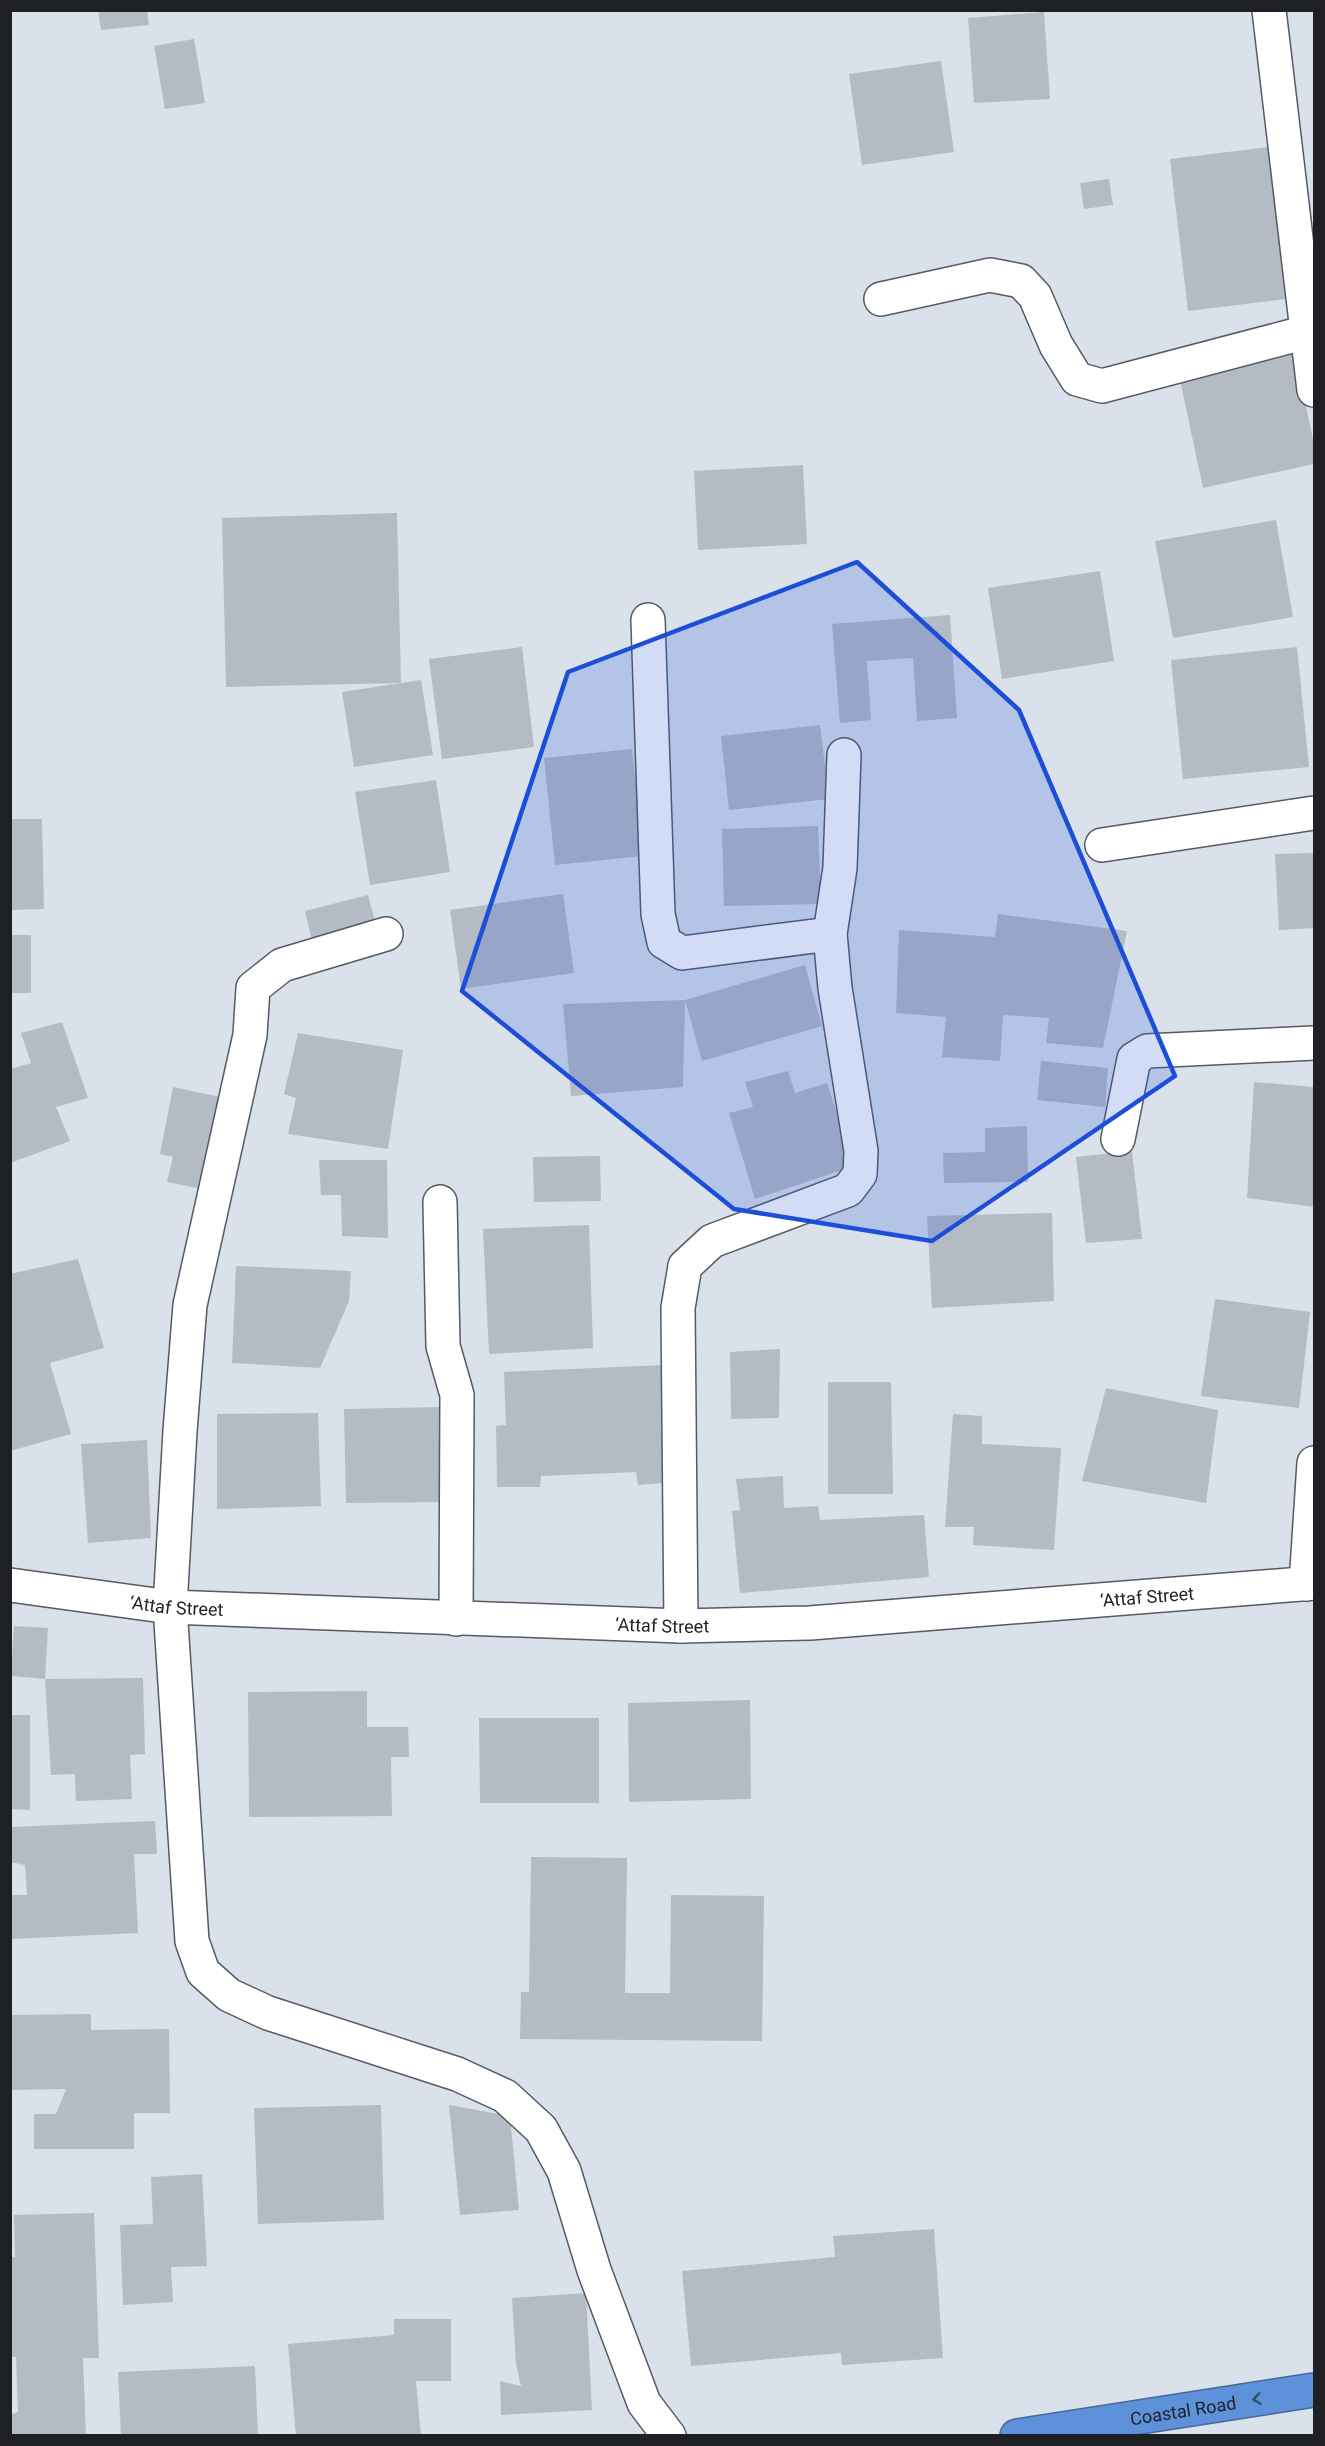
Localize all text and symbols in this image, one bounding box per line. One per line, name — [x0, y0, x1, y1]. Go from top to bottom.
street label: ‘Attaf Street — [1099, 1582, 1195, 1610]
street label: ‘Attaf Street — [128, 1591, 224, 1619]
street label: ‘Attaf Street — [615, 1613, 709, 1637]
street label: Coastal Road — [1129, 2392, 1237, 2429]
one-way arrow — [1252, 2392, 1261, 2404]

